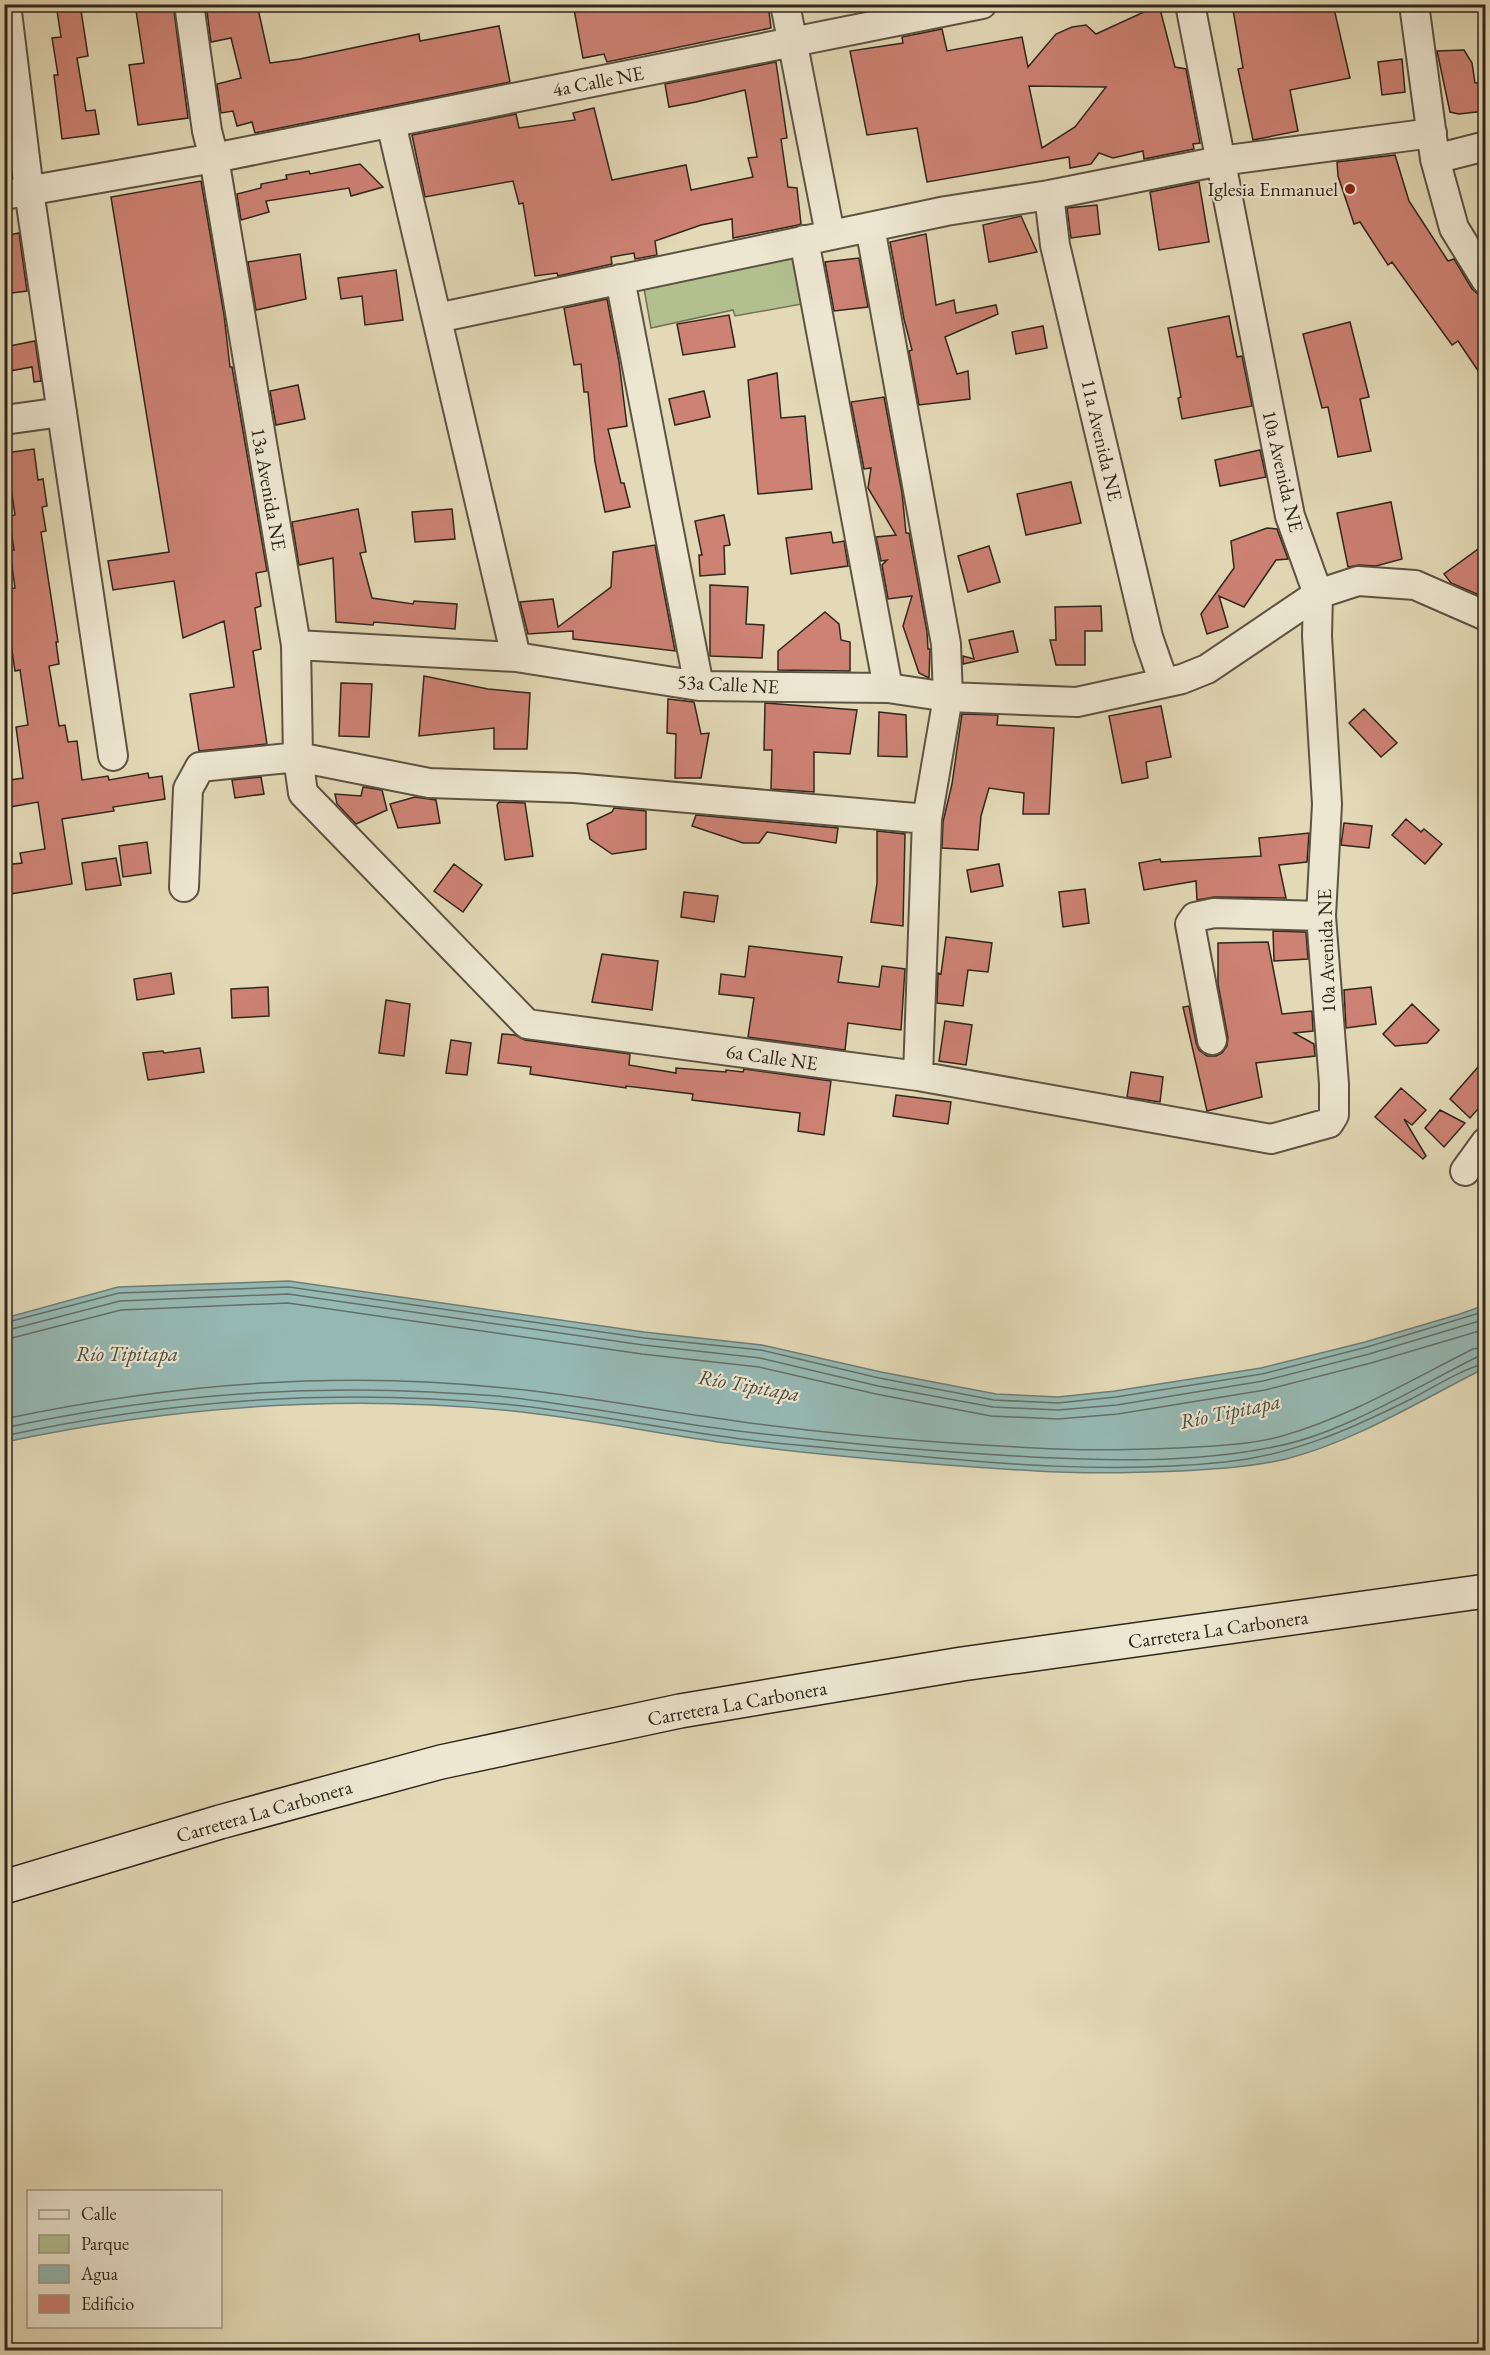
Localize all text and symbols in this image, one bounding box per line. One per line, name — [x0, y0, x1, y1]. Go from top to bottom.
street label: 4a Calle NE — [550, 59, 646, 103]
place label: Iglesia Enmanuel — [1207, 176, 1338, 202]
marker: Iglesia Enmanuel — [1343, 182, 1357, 196]
street label: 11a Avenida NE — [1075, 376, 1129, 504]
street label: 10a Avenida NE — [1256, 407, 1310, 535]
street label: 13a Avenida NE — [245, 425, 293, 553]
street label: 53a Calle NE — [676, 668, 780, 700]
street label: 10a Avenida NE — [1311, 888, 1341, 1014]
street label: 6a Calle NE — [724, 1038, 820, 1076]
water label: Río Tipitapa — [76, 1340, 178, 1367]
water label: Río Tipitapa — [696, 1363, 802, 1407]
water label: Río Tipitapa — [1177, 1387, 1283, 1435]
street label: Carretera La Carbonera — [1126, 1603, 1310, 1655]
street label: Carretera La Carbonera — [645, 1674, 829, 1732]
street label: Carretera La Carbonera — [173, 1773, 355, 1849]
legend — [27, 2190, 222, 2328]
text: Calle — [81, 2202, 117, 2225]
text: Parque — [81, 2232, 129, 2255]
text: Agua — [80, 2262, 119, 2285]
text: Edificio — [81, 2292, 134, 2315]

